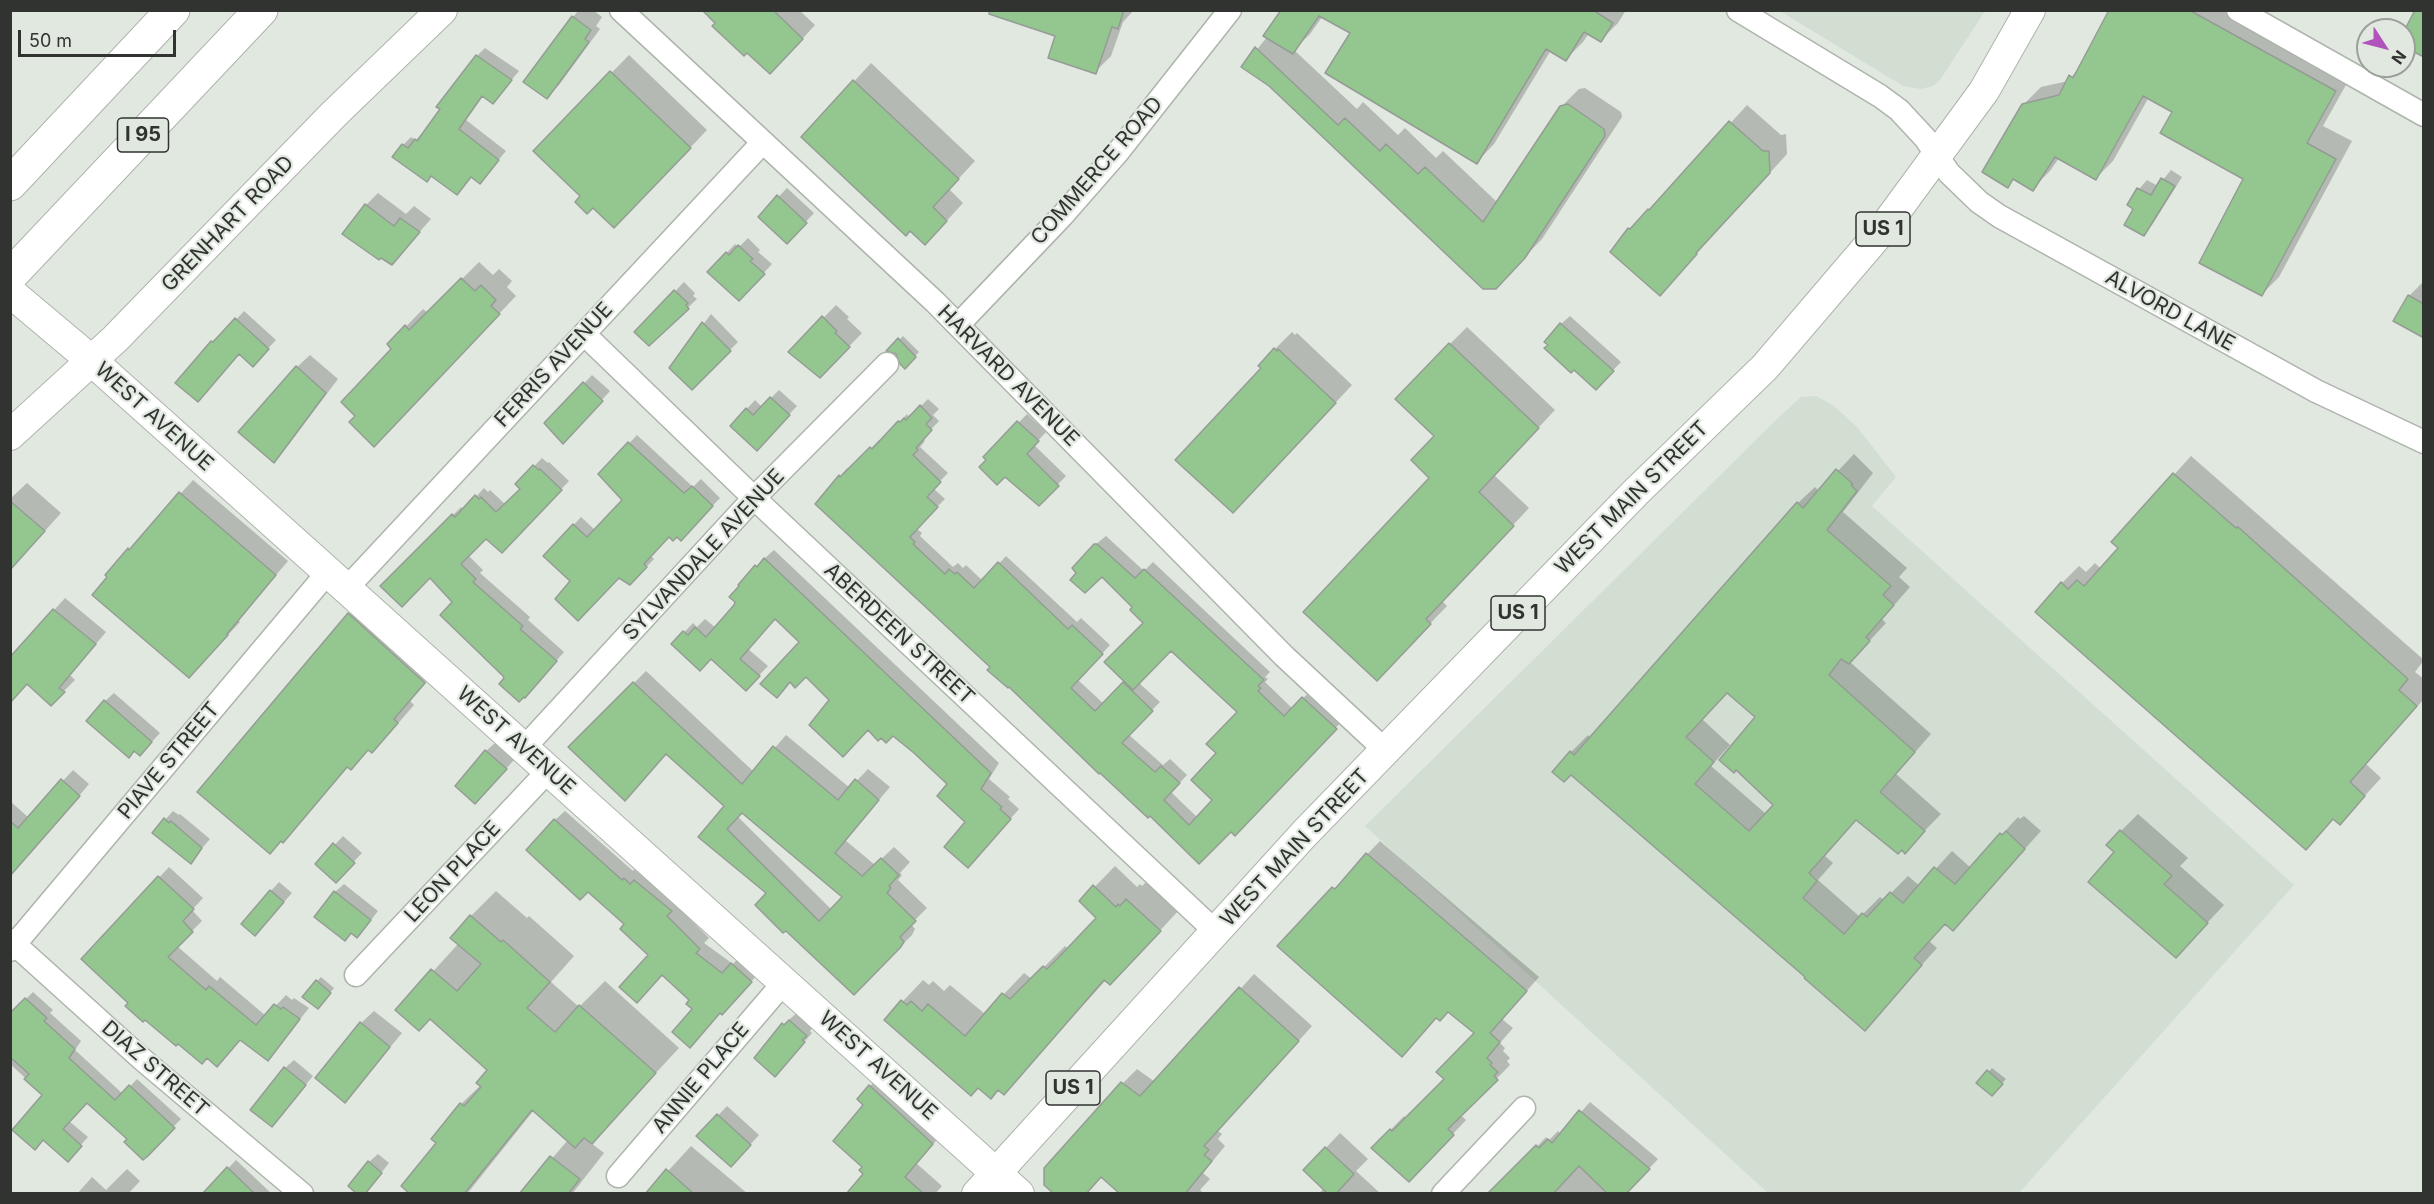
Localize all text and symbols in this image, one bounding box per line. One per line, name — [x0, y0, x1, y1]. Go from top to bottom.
scale bar — [21, 18, 178, 56]
north arrow — [2356, 18, 2416, 78]
text: 50 m — [29, 30, 72, 51]
text: N — [2387, 47, 2411, 68]
street label: COMMERCE ROAD — [1026, 92, 1168, 250]
road number: I 95 — [118, 118, 168, 152]
street label: GRENHART ROAD — [157, 151, 299, 297]
road number: US 1 — [1856, 212, 1910, 246]
street label: ALVORD LANE — [2101, 265, 2239, 357]
street label: FERRIS AVENUE — [490, 297, 618, 433]
street label: HARVARD AVENUE — [932, 300, 1084, 452]
street label: WEST AVENUE — [90, 357, 218, 477]
street label: WEST MAIN STREET — [1550, 416, 1714, 580]
street label: SYLVANDALE AVENUE — [618, 464, 790, 646]
street label: ABERDEEN STREET — [819, 558, 979, 710]
road number: US 1 — [1491, 596, 1545, 630]
street label: WEST AVENUE — [452, 681, 580, 801]
street label: PIAVE STREET — [113, 698, 225, 824]
street label: WEST MAIN STREET — [1215, 764, 1375, 932]
street label: LEON PLACE — [400, 816, 506, 928]
street label: WEST AVENUE — [814, 1006, 942, 1126]
street label: DIAZ STREET — [96, 1016, 214, 1122]
street label: ANNIE PLACE — [647, 1017, 755, 1139]
road number: US 1 — [1046, 1071, 1100, 1105]

